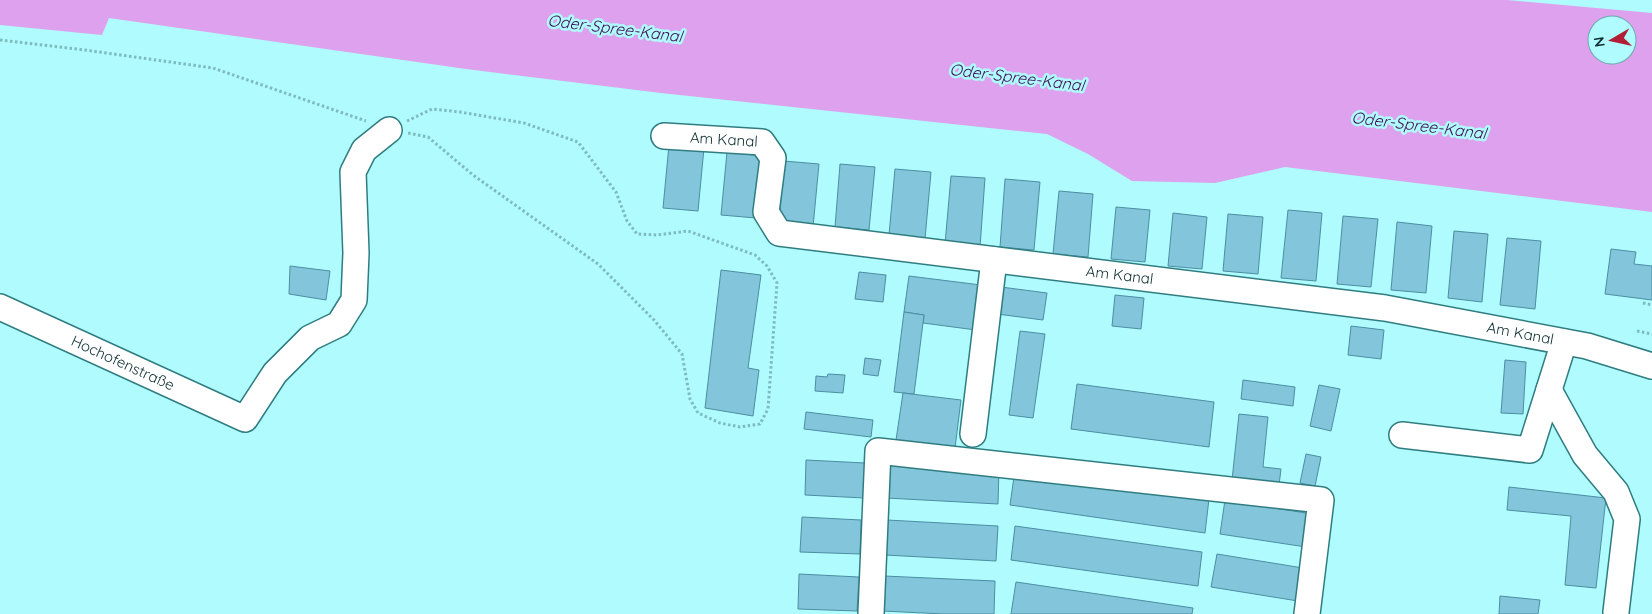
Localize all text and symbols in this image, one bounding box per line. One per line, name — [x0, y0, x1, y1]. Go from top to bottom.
water label: Oder-Spree-Kanal — [547, 10, 686, 46]
north arrow — [1587, 15, 1637, 65]
text: N — [1589, 36, 1609, 49]
water label: Oder-Spree-Kanal — [949, 59, 1088, 95]
water label: Oder-Spree-Kanal — [1351, 107, 1490, 143]
street label: Am Kanal — [689, 128, 758, 151]
street label: Am Kanal — [1085, 261, 1155, 288]
street label: Am Kanal — [1485, 317, 1556, 349]
street label: Hochofenstraße — [68, 331, 178, 395]

